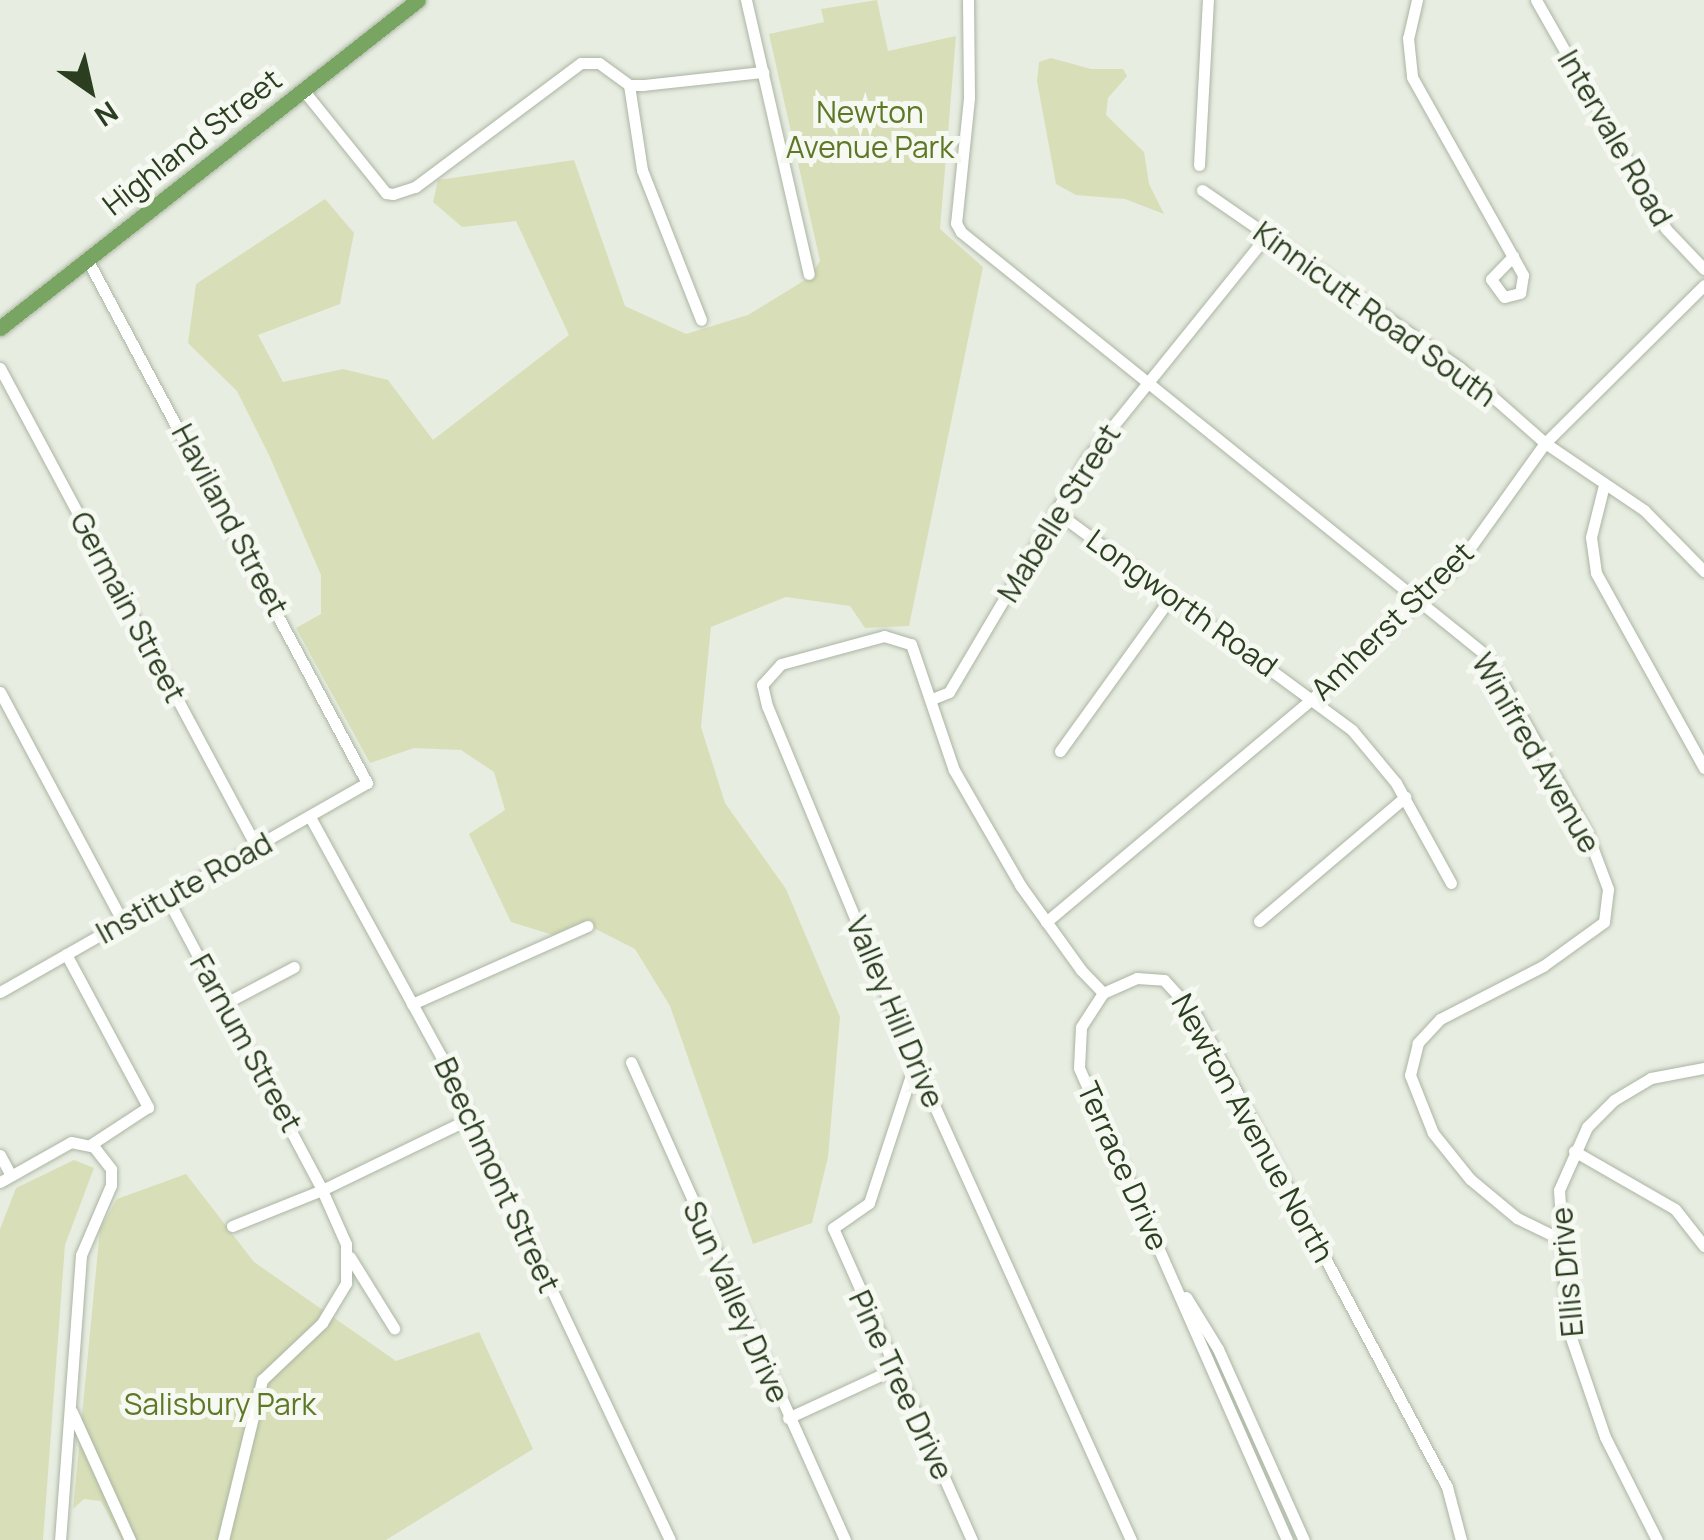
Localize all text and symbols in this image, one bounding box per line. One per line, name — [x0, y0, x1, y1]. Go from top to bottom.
north arrow — [40, 40, 140, 140]
street label: Intervale Road — [1550, 44, 1680, 232]
street label: Highland Street — [96, 61, 288, 223]
text: N — [88, 93, 126, 136]
park label: Newton Avenue Park — [786, 94, 954, 164]
street label: Kinnicutt Road South — [1247, 214, 1503, 414]
street label: Mabelle Street — [990, 417, 1128, 609]
street label: Haviland Street — [164, 418, 296, 622]
street label: Germain Street — [63, 506, 193, 708]
street label: Longworth Road — [1080, 522, 1284, 684]
street label: Amherst Street — [1303, 534, 1481, 708]
street label: Winifred Avenue — [1464, 647, 1608, 859]
street label: Institute Road — [90, 825, 278, 951]
street label: Valley Hill Drive — [839, 911, 951, 1113]
street label: Farnum Street — [182, 948, 310, 1138]
street label: Newton Avenue North — [1164, 988, 1342, 1268]
street label: Beechmont Street — [427, 1052, 567, 1298]
street label: Terrace Drive — [1070, 1076, 1176, 1256]
street label: Sun Valley Drive — [675, 1196, 797, 1408]
street label: Ellis Drive — [1543, 1206, 1591, 1338]
street label: Pine Tree Drive — [841, 1285, 961, 1485]
park label: Salisbury Park — [124, 1386, 316, 1422]

